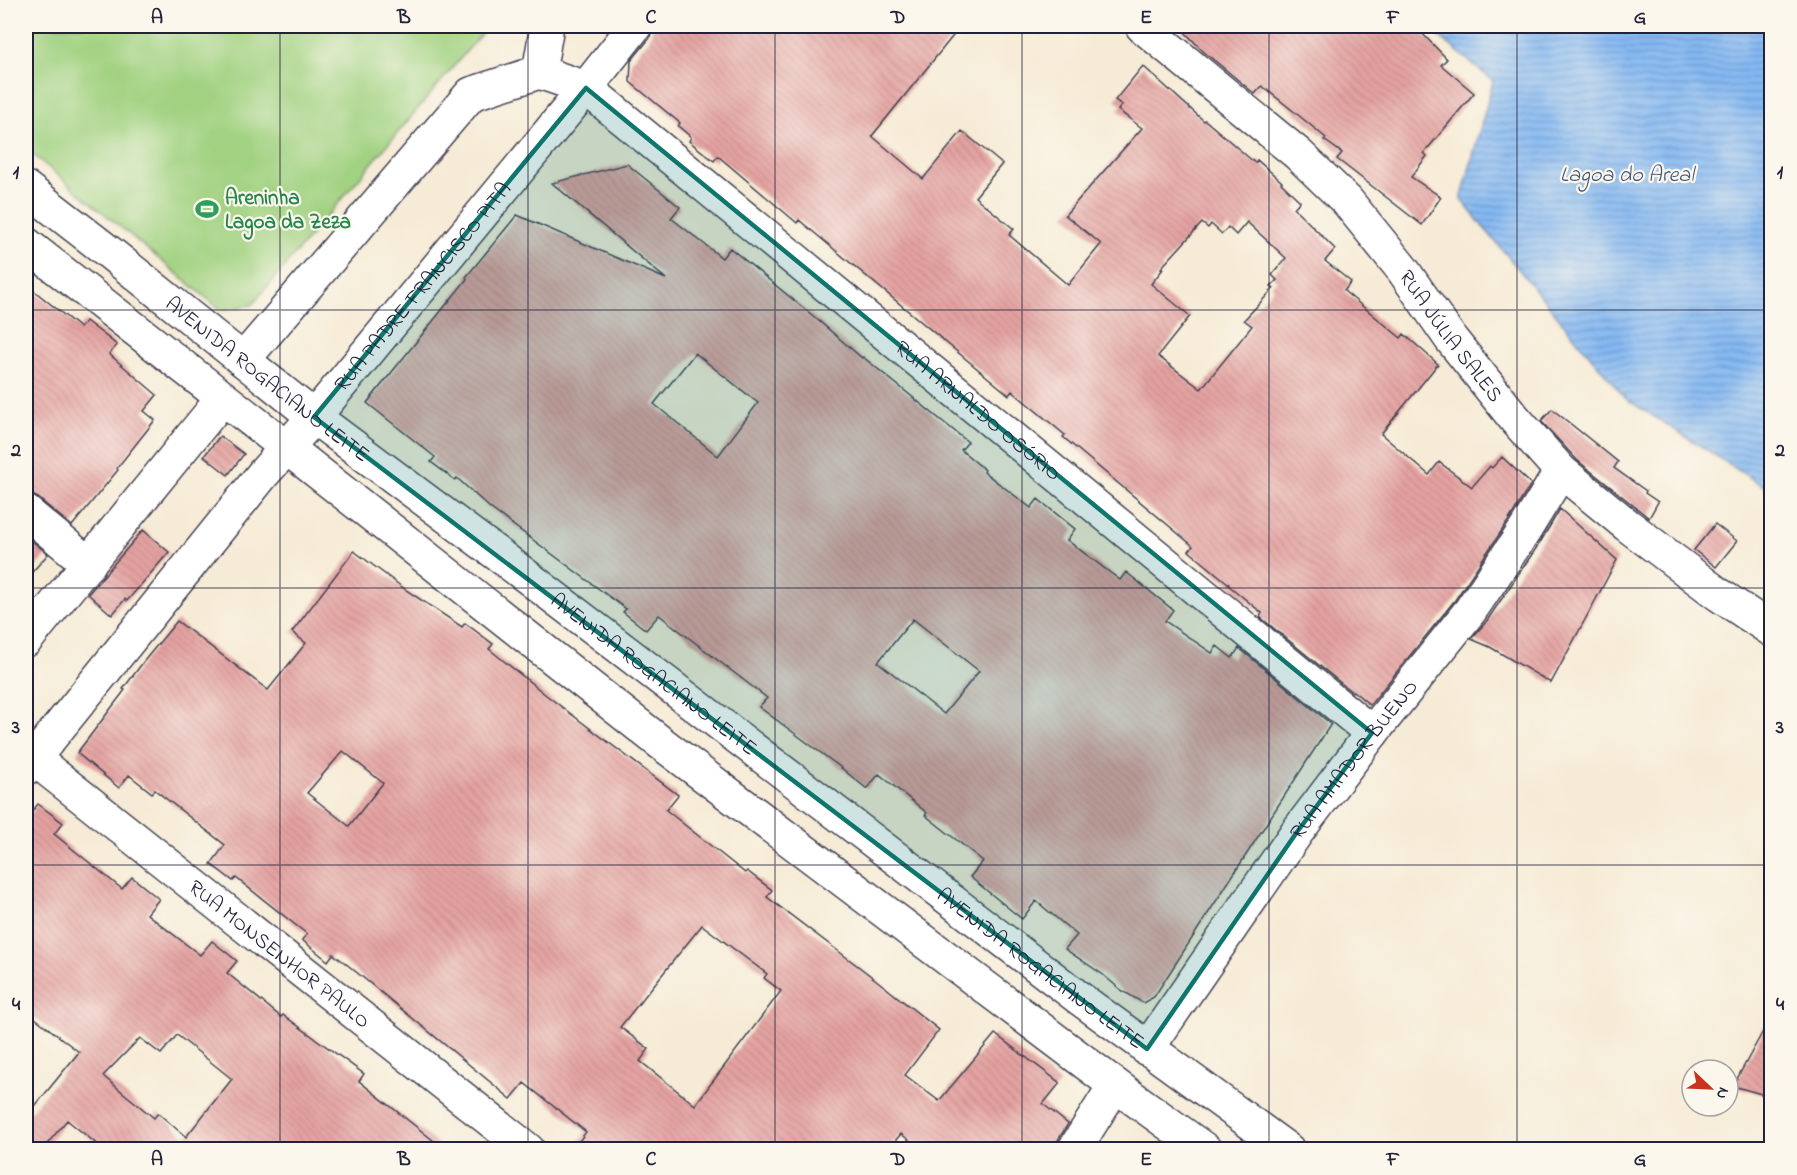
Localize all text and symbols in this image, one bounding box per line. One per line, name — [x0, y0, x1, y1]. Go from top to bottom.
text: A — [151, 4, 163, 33]
text: B — [396, 4, 411, 33]
text: C — [646, 4, 657, 33]
text: D — [890, 4, 905, 33]
text: E — [1140, 4, 1152, 33]
text: F — [1386, 4, 1400, 33]
text: G — [1634, 4, 1647, 33]
text: 1 — [13, 159, 20, 188]
text: 1 — [1777, 159, 1784, 188]
water label: Lagoa do Areal — [1560, 160, 1696, 192]
street label: RUA PADRE FRANCISCO PITA — [328, 176, 519, 399]
place label: Areninha Lagoa da Zeza — [225, 184, 351, 240]
sports icon: Areninha Lagoa da Zeza — [194, 196, 220, 222]
street label: RUA JÚLIA SALES — [1390, 265, 1509, 409]
street label: AVENIDA ROGACIANO LEITE — [158, 290, 375, 470]
street label: RUA ARNALDO OSÓRIO — [888, 334, 1067, 489]
text: 2 — [10, 437, 21, 466]
text: 2 — [1774, 437, 1785, 466]
street label: AVENIDA ROGACIANO LEITE — [543, 587, 762, 764]
street label: RUA AMADOR BUENO — [1284, 674, 1426, 846]
text: 3 — [11, 714, 20, 743]
text: 3 — [1775, 714, 1784, 743]
street label: RUA MONSENHOR PAULO — [181, 874, 376, 1037]
street label: AVENIDA ROGACIANO LEITE — [930, 881, 1150, 1058]
text: 4 — [12, 991, 21, 1020]
text: 4 — [1776, 991, 1785, 1020]
north arrow — [1680, 1058, 1740, 1118]
text: N — [1709, 1083, 1735, 1103]
text: A — [151, 1146, 163, 1175]
text: B — [396, 1146, 411, 1175]
text: C — [646, 1146, 657, 1175]
text: D — [890, 1146, 905, 1175]
text: E — [1140, 1146, 1152, 1175]
text: F — [1386, 1146, 1400, 1175]
text: G — [1634, 1146, 1647, 1175]

